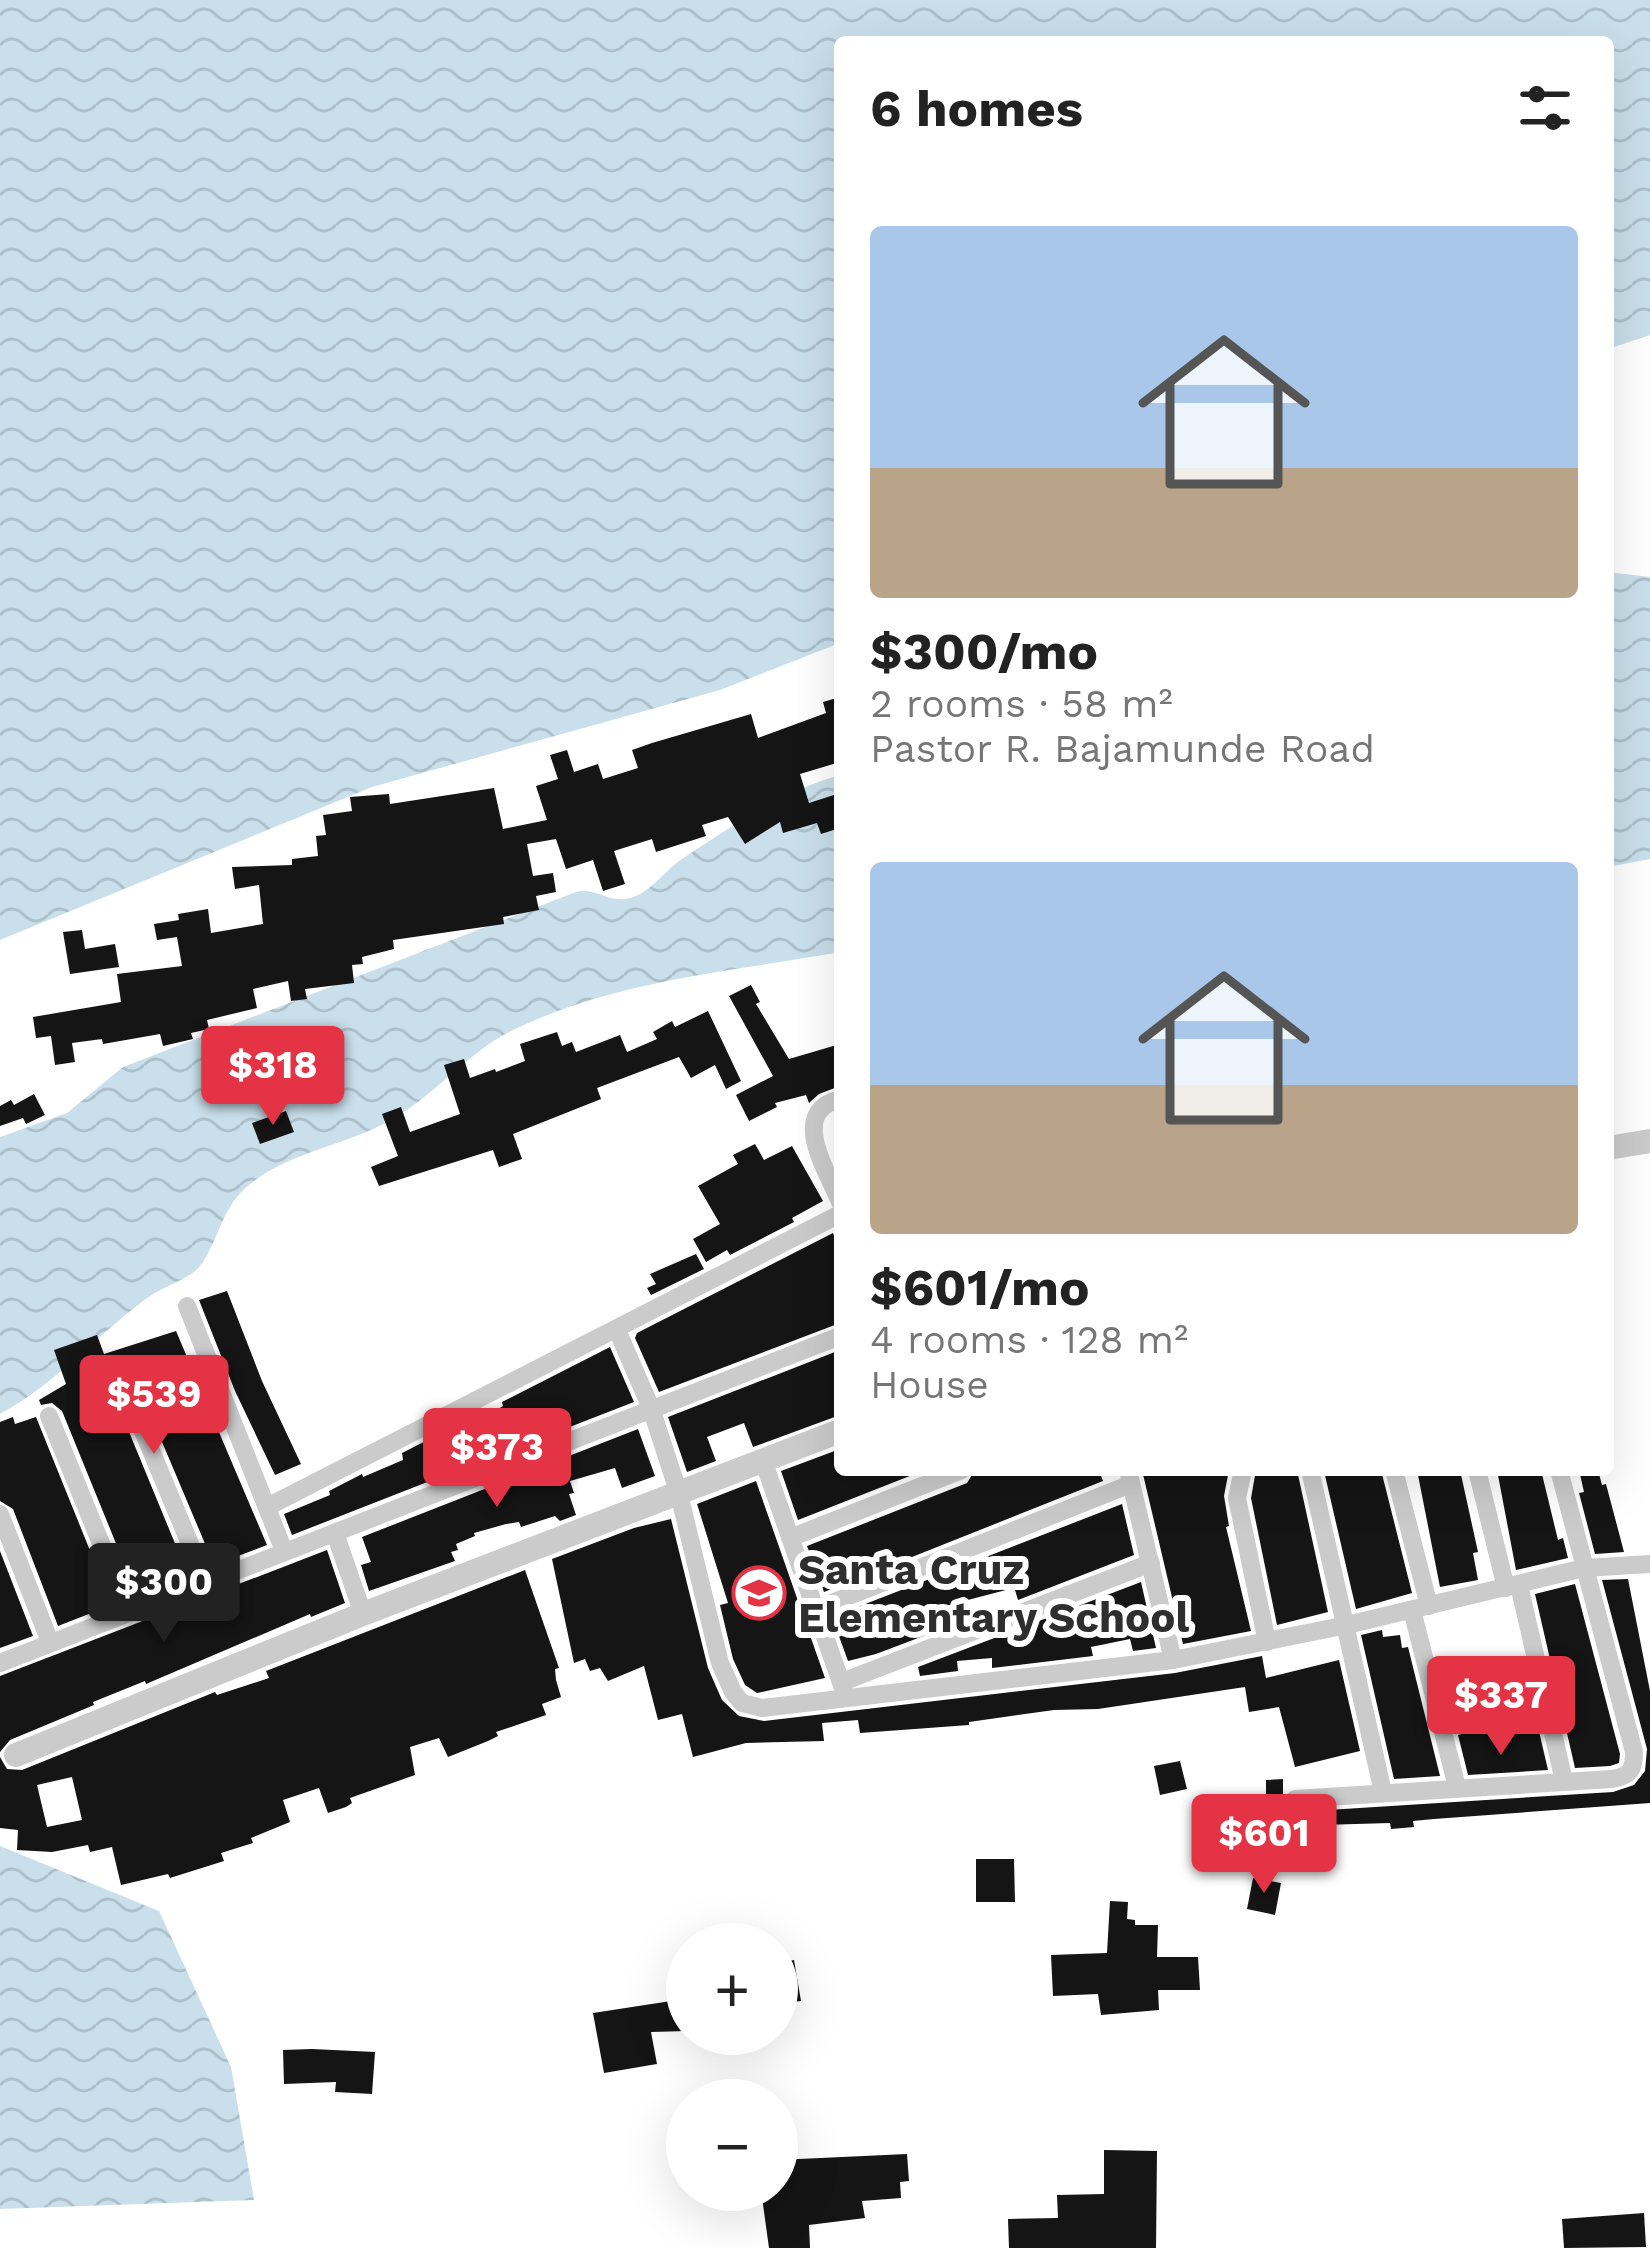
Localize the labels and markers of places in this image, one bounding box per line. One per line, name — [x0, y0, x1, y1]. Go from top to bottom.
pin: $318 — [202, 1026, 344, 1128]
pin: $539 — [83, 1355, 225, 1457]
pin: $373 — [426, 1408, 568, 1510]
pin: $300 — [93, 1543, 235, 1645]
place label: Santa Cruz Elementary School — [798, 1545, 1189, 1642]
school or university icon: Santa Cruz Elementary School — [731, 1565, 787, 1621]
pin: $337 — [1430, 1656, 1572, 1758]
pin: $601 — [1193, 1794, 1335, 1896]

